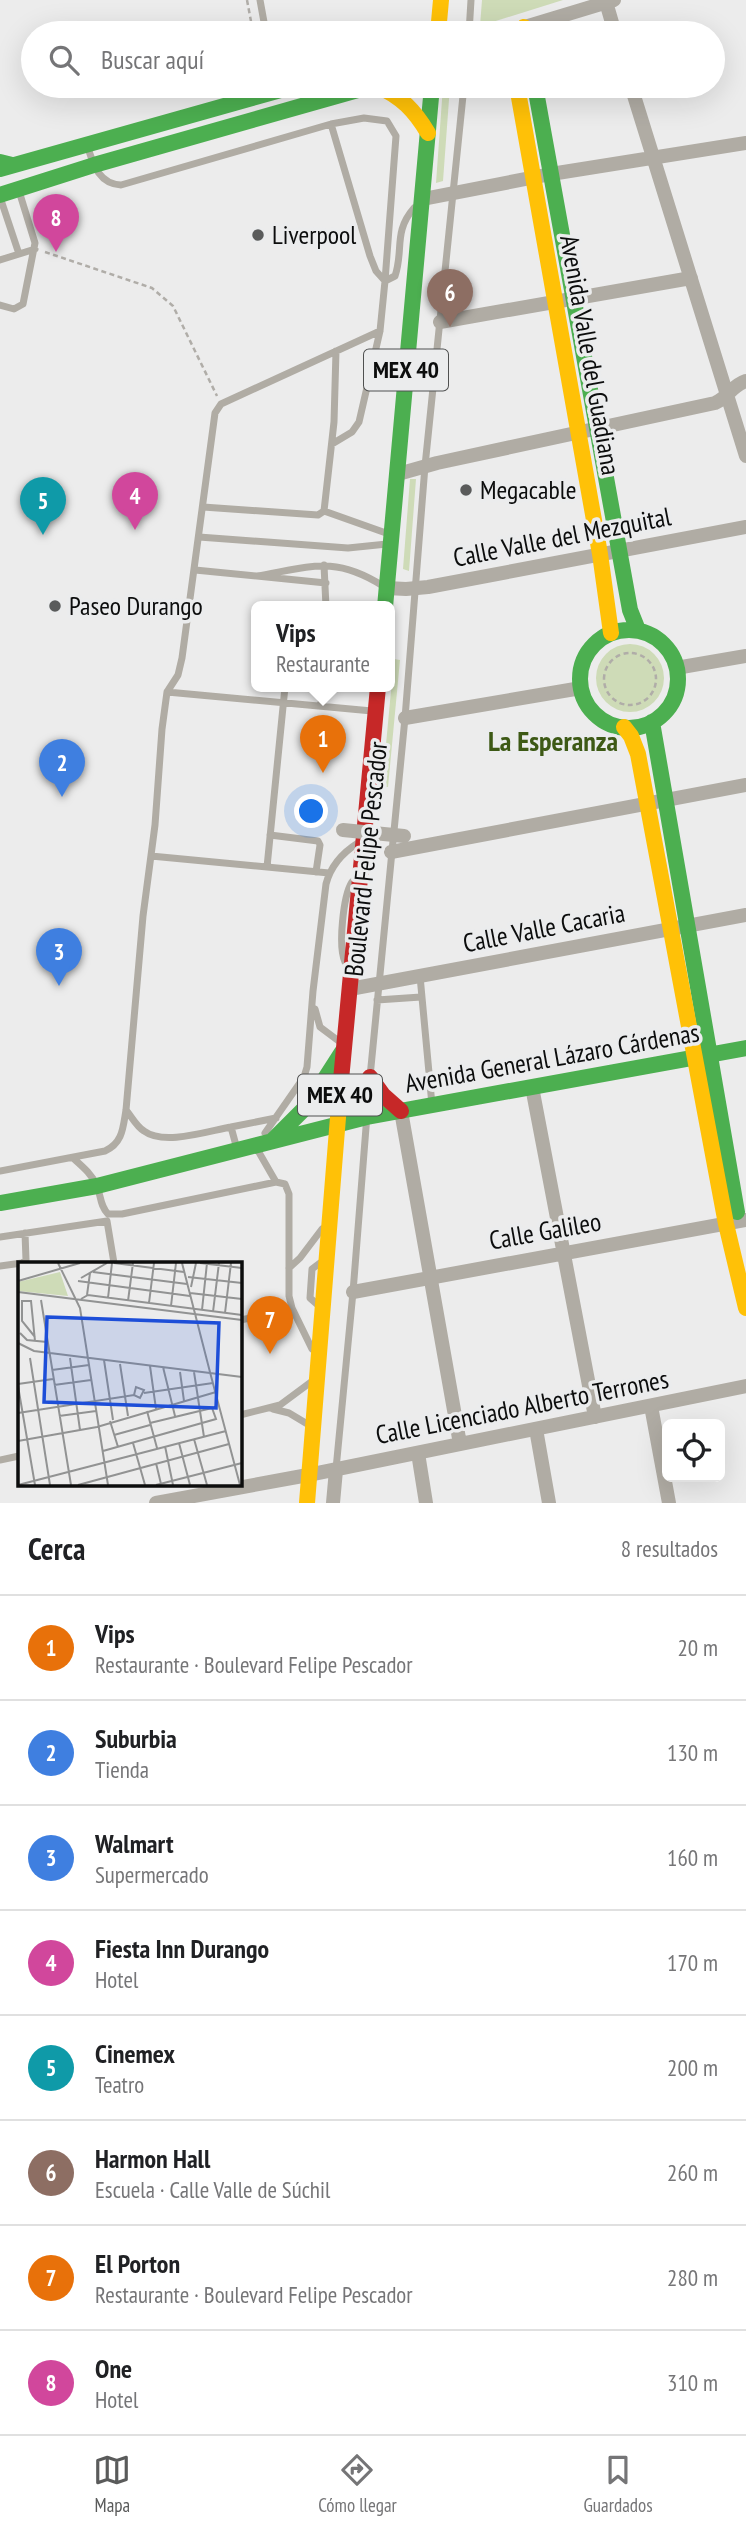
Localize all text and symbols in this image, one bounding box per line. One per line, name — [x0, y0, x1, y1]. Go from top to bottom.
search box — [21, 21, 725, 98]
icon: search — [45, 41, 83, 79]
text: Buscar aquí — [101, 43, 204, 76]
pin: 8 — [33, 194, 79, 252]
place label: Liverpool — [272, 218, 356, 251]
marker: Liverpool — [250, 227, 266, 243]
street label: Avenida Valle del Guadiana — [553, 232, 628, 477]
pin: 6 — [427, 269, 473, 327]
road number: MEX 40 — [364, 349, 448, 390]
pin: 4 — [112, 472, 158, 530]
place label: Megacable — [480, 473, 576, 506]
pin: 5 — [20, 477, 66, 535]
marker: Megacable — [458, 482, 474, 498]
street label: Calle Valle del Mezquital — [450, 499, 673, 574]
place label: Paseo Durango — [69, 589, 203, 622]
marker: Paseo Durango — [47, 598, 63, 614]
popup — [251, 601, 395, 692]
text: Vips — [276, 616, 316, 649]
text: Restaurante — [276, 649, 370, 678]
pin: 1 — [300, 715, 346, 773]
district label: La Esperanza — [488, 722, 618, 759]
pin: 2 — [39, 739, 85, 797]
street label: Boulevard Felipe Pescador — [337, 740, 394, 978]
your location — [294, 794, 328, 828]
street label: Calle Valle Cacaria — [460, 896, 628, 959]
pin: 3 — [36, 928, 82, 986]
street label: Avenida General Lázaro Cárdenas — [402, 1015, 702, 1100]
road number: MEX 40 — [298, 1074, 382, 1115]
street label: Calle Galileo — [486, 1204, 603, 1257]
inset map — [18, 1262, 242, 1486]
pin: 7 — [247, 1296, 293, 1354]
street label: Calle Licenciado Alberto Terrones — [373, 1362, 671, 1451]
map controls — [662, 1419, 725, 1482]
button: locate — [662, 1419, 725, 1482]
text: Cerca — [28, 1529, 85, 1568]
text: 8 resultados — [621, 1534, 718, 1563]
text: Vips — [95, 1617, 135, 1650]
text: 1 — [46, 1633, 57, 1662]
text: 20 m — [677, 1633, 718, 1662]
text: Restaurante · Boulevard Felipe Pescador — [95, 1650, 413, 1679]
text: Suburbia — [95, 1722, 177, 1755]
text: 2 — [46, 1738, 57, 1767]
text: 130 m — [667, 1738, 718, 1767]
text: Tienda — [95, 1755, 149, 1784]
text: Walmart — [95, 1827, 173, 1860]
text: 3 — [46, 1843, 57, 1872]
text: 160 m — [667, 1843, 718, 1872]
text: Supermercado — [95, 1860, 209, 1889]
text: Fiesta Inn Durango — [95, 1932, 269, 1965]
text: 4 — [46, 1948, 57, 1977]
text: 170 m — [667, 1948, 718, 1977]
text: Hotel — [95, 1965, 138, 1994]
text: Cinemex — [95, 2037, 175, 2070]
text: 5 — [46, 2053, 57, 2082]
text: 200 m — [667, 2053, 718, 2082]
text: Teatro — [95, 2070, 144, 2099]
text: Harmon Hall — [95, 2142, 210, 2175]
text: 6 — [46, 2158, 57, 2187]
text: 260 m — [667, 2158, 718, 2187]
text: Escuela · Calle Valle de Súchil — [95, 2175, 330, 2204]
text: El Porton — [95, 2247, 180, 2280]
text: 7 — [46, 2263, 57, 2292]
text: 280 m — [667, 2263, 718, 2292]
text: Restaurante · Boulevard Felipe Pescador — [95, 2280, 413, 2309]
text: One — [95, 2352, 132, 2385]
text: 8 — [46, 2368, 57, 2397]
text: 310 m — [667, 2368, 718, 2397]
text: Hotel — [95, 2385, 138, 2414]
tab: Mapa — [93, 2451, 131, 2517]
tab: Cómo llegar — [318, 2451, 397, 2517]
tab: Guardados — [584, 2451, 653, 2517]

